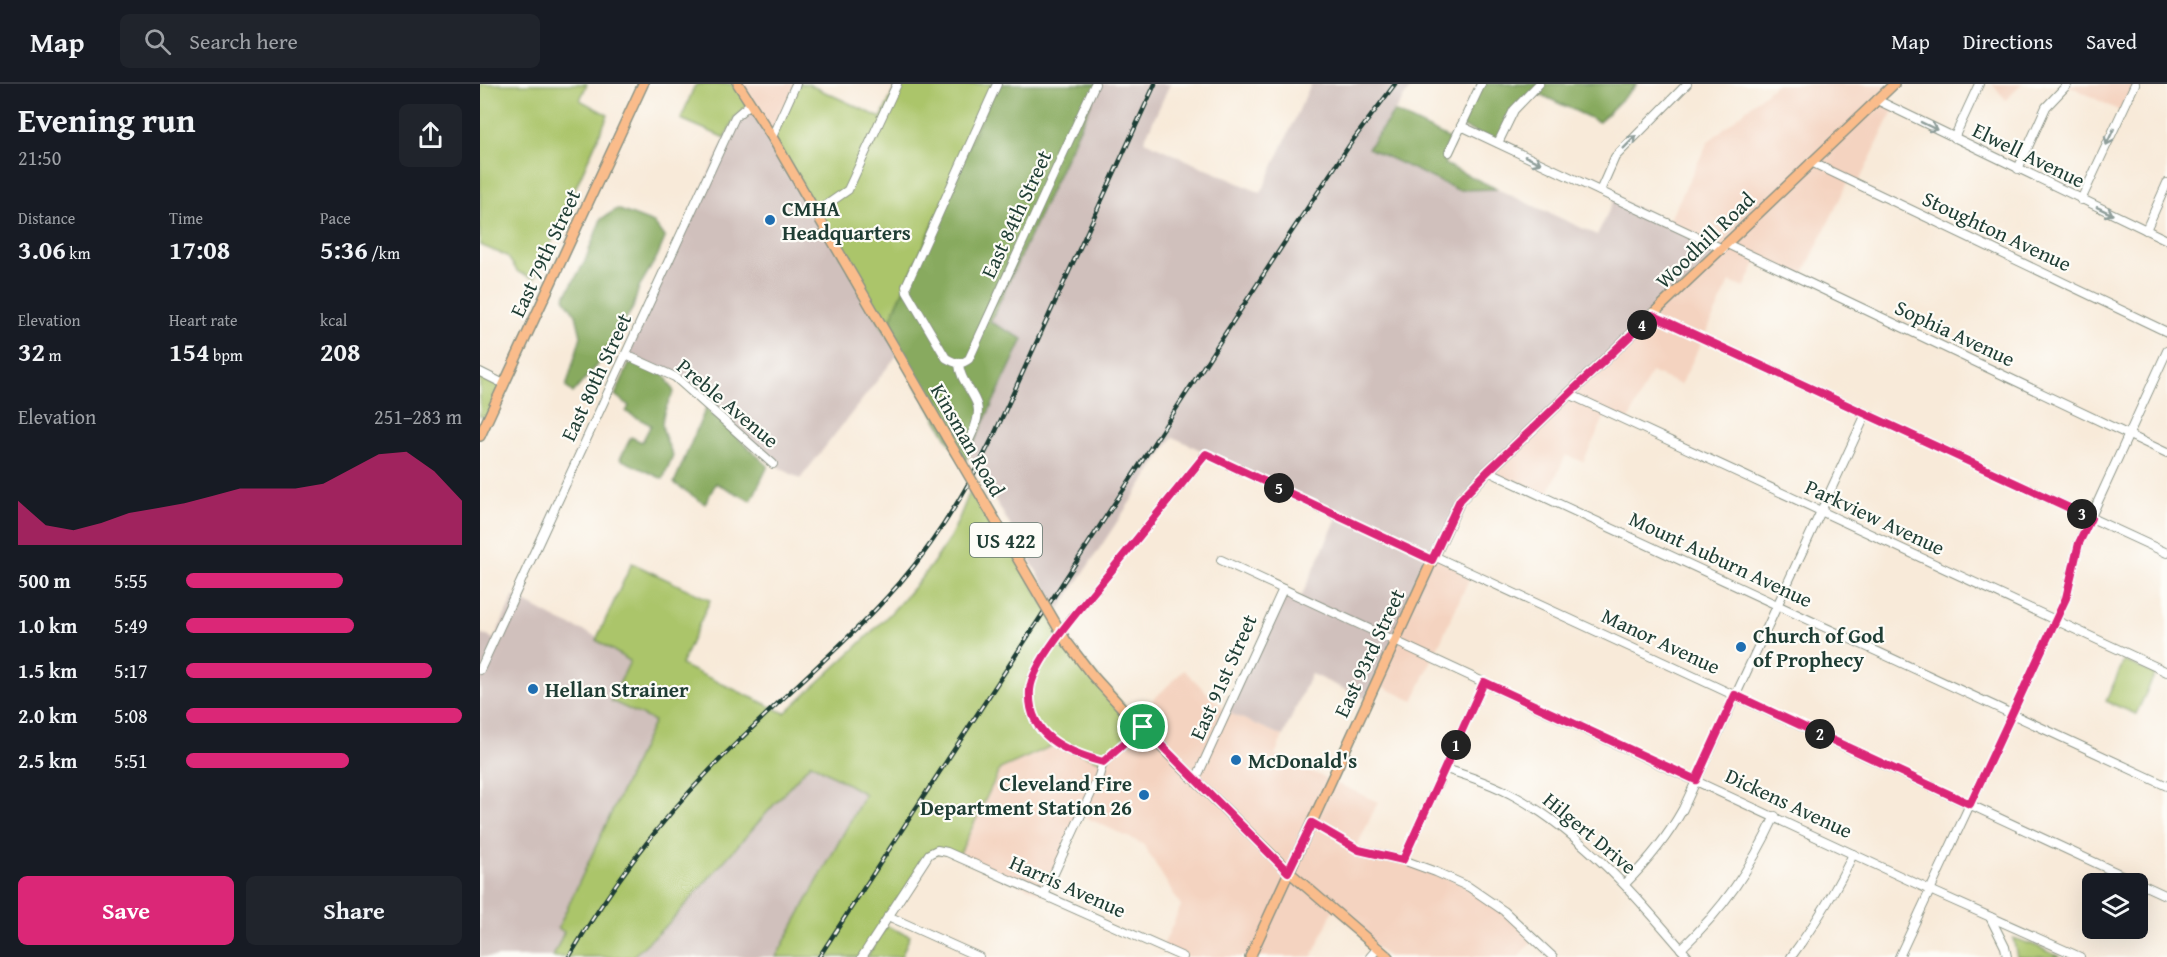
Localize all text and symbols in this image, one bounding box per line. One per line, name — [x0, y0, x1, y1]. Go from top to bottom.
search box — [120, 14, 540, 68]
text: Map — [30, 21, 84, 62]
icon: search — [141, 25, 174, 58]
text: Search here — [189, 25, 298, 57]
text: Map — [1891, 26, 1930, 57]
text: Directions — [1963, 26, 2053, 57]
text: Saved — [2086, 26, 2137, 57]
text: Evening run — [18, 96, 195, 144]
button: share — [399, 104, 462, 167]
street label: Elwell Avenue — [1967, 114, 2091, 196]
one-way arrow — [1920, 120, 1937, 132]
one-way arrow — [2104, 128, 2116, 146]
one-way arrow — [1622, 134, 1637, 149]
text: 21:50 — [18, 143, 61, 172]
street label: East 84th Street — [973, 144, 1059, 283]
one-way arrow — [1524, 154, 1542, 166]
street label: East 79th Street — [502, 183, 588, 322]
street label: Stoughton Avenue — [1917, 183, 2077, 279]
street label: Woodhill Road — [1648, 184, 1762, 296]
place label: CMHA Headquarters — [782, 193, 911, 248]
one-way arrow — [2095, 205, 2113, 217]
text: Distance — [18, 206, 75, 230]
text: Time — [169, 206, 203, 230]
text: Pace — [320, 206, 351, 230]
marker: CMHA Headquarters — [763, 213, 777, 227]
text: 3.06 — [18, 230, 66, 269]
text: 17:08 — [169, 230, 230, 269]
text: 5:36 — [320, 230, 368, 269]
text: km — [66, 241, 90, 265]
text: /km — [368, 241, 400, 265]
street label: Sophia Avenue — [1890, 292, 2020, 374]
street label: East 80th Street — [553, 307, 639, 446]
text: Elevation — [18, 308, 81, 332]
text: Heart rate — [169, 308, 238, 332]
text: kcal — [320, 308, 347, 332]
pin: 4 — [1627, 310, 1657, 340]
text: 4 — [1638, 313, 1646, 337]
text: 32 — [18, 332, 45, 371]
text: 154 — [169, 332, 209, 371]
text: 208 — [320, 332, 360, 371]
text: m — [45, 343, 62, 367]
text: bpm — [209, 343, 243, 367]
street label: Preble Avenue — [670, 351, 786, 455]
street label: Kinsman Road — [923, 378, 1013, 503]
text: Elevation — [18, 402, 96, 431]
text: 251–283 m — [374, 402, 462, 431]
street label: Parkview Avenue — [1800, 471, 1950, 563]
pin: 5 — [1264, 473, 1294, 503]
text: 5 — [1275, 476, 1283, 500]
pin: 3 — [2067, 499, 2097, 529]
text: 3 — [2078, 502, 2086, 526]
street label: Mount Auburn Avenue — [1624, 503, 1818, 615]
road number: US 422 — [970, 523, 1042, 557]
text: 500 m — [18, 566, 71, 595]
text: 5:55 — [114, 566, 148, 595]
street label: East 93rd Street — [1326, 583, 1413, 722]
street label: Manor Avenue — [1597, 600, 1725, 682]
street label: East 91st Street — [1181, 609, 1265, 745]
text: 1.0 km — [18, 611, 77, 640]
text: 5:49 — [114, 611, 148, 640]
place label: Church of God of Prophecy — [1753, 620, 1884, 675]
marker: Church of God of Prophecy — [1734, 640, 1748, 654]
text: 1.5 km — [18, 656, 77, 685]
text: 5:17 — [114, 656, 148, 685]
place label: Hellan Strainer — [545, 674, 689, 705]
marker: Hellan Strainer — [526, 682, 540, 696]
text: 2.0 km — [18, 701, 77, 730]
text: 5:08 — [114, 701, 148, 730]
pin — [1117, 701, 1168, 752]
icon: arrive — [1126, 710, 1159, 743]
pin: 2 — [1805, 719, 1835, 749]
text: 2 — [1816, 722, 1824, 746]
pin: 1 — [1441, 730, 1471, 760]
text: 1 — [1452, 733, 1460, 757]
place label: McDonald's — [1248, 745, 1357, 776]
text: 2.5 km — [18, 746, 77, 775]
text: 5:51 — [114, 746, 148, 775]
marker: McDonald's — [1229, 753, 1243, 767]
street label: Dickens Avenue — [1720, 760, 1858, 846]
place label: Cleveland Fire Department Station 26 — [920, 768, 1132, 823]
street label: Hilgert Drive — [1536, 785, 1644, 882]
marker: Cleveland Fire Department Station 26 — [1137, 788, 1151, 802]
street label: Harris Avenue — [1005, 847, 1131, 926]
map controls — [2082, 873, 2148, 939]
button: layers — [2082, 873, 2148, 939]
button: Save — [18, 876, 234, 945]
button: Share — [246, 876, 462, 945]

